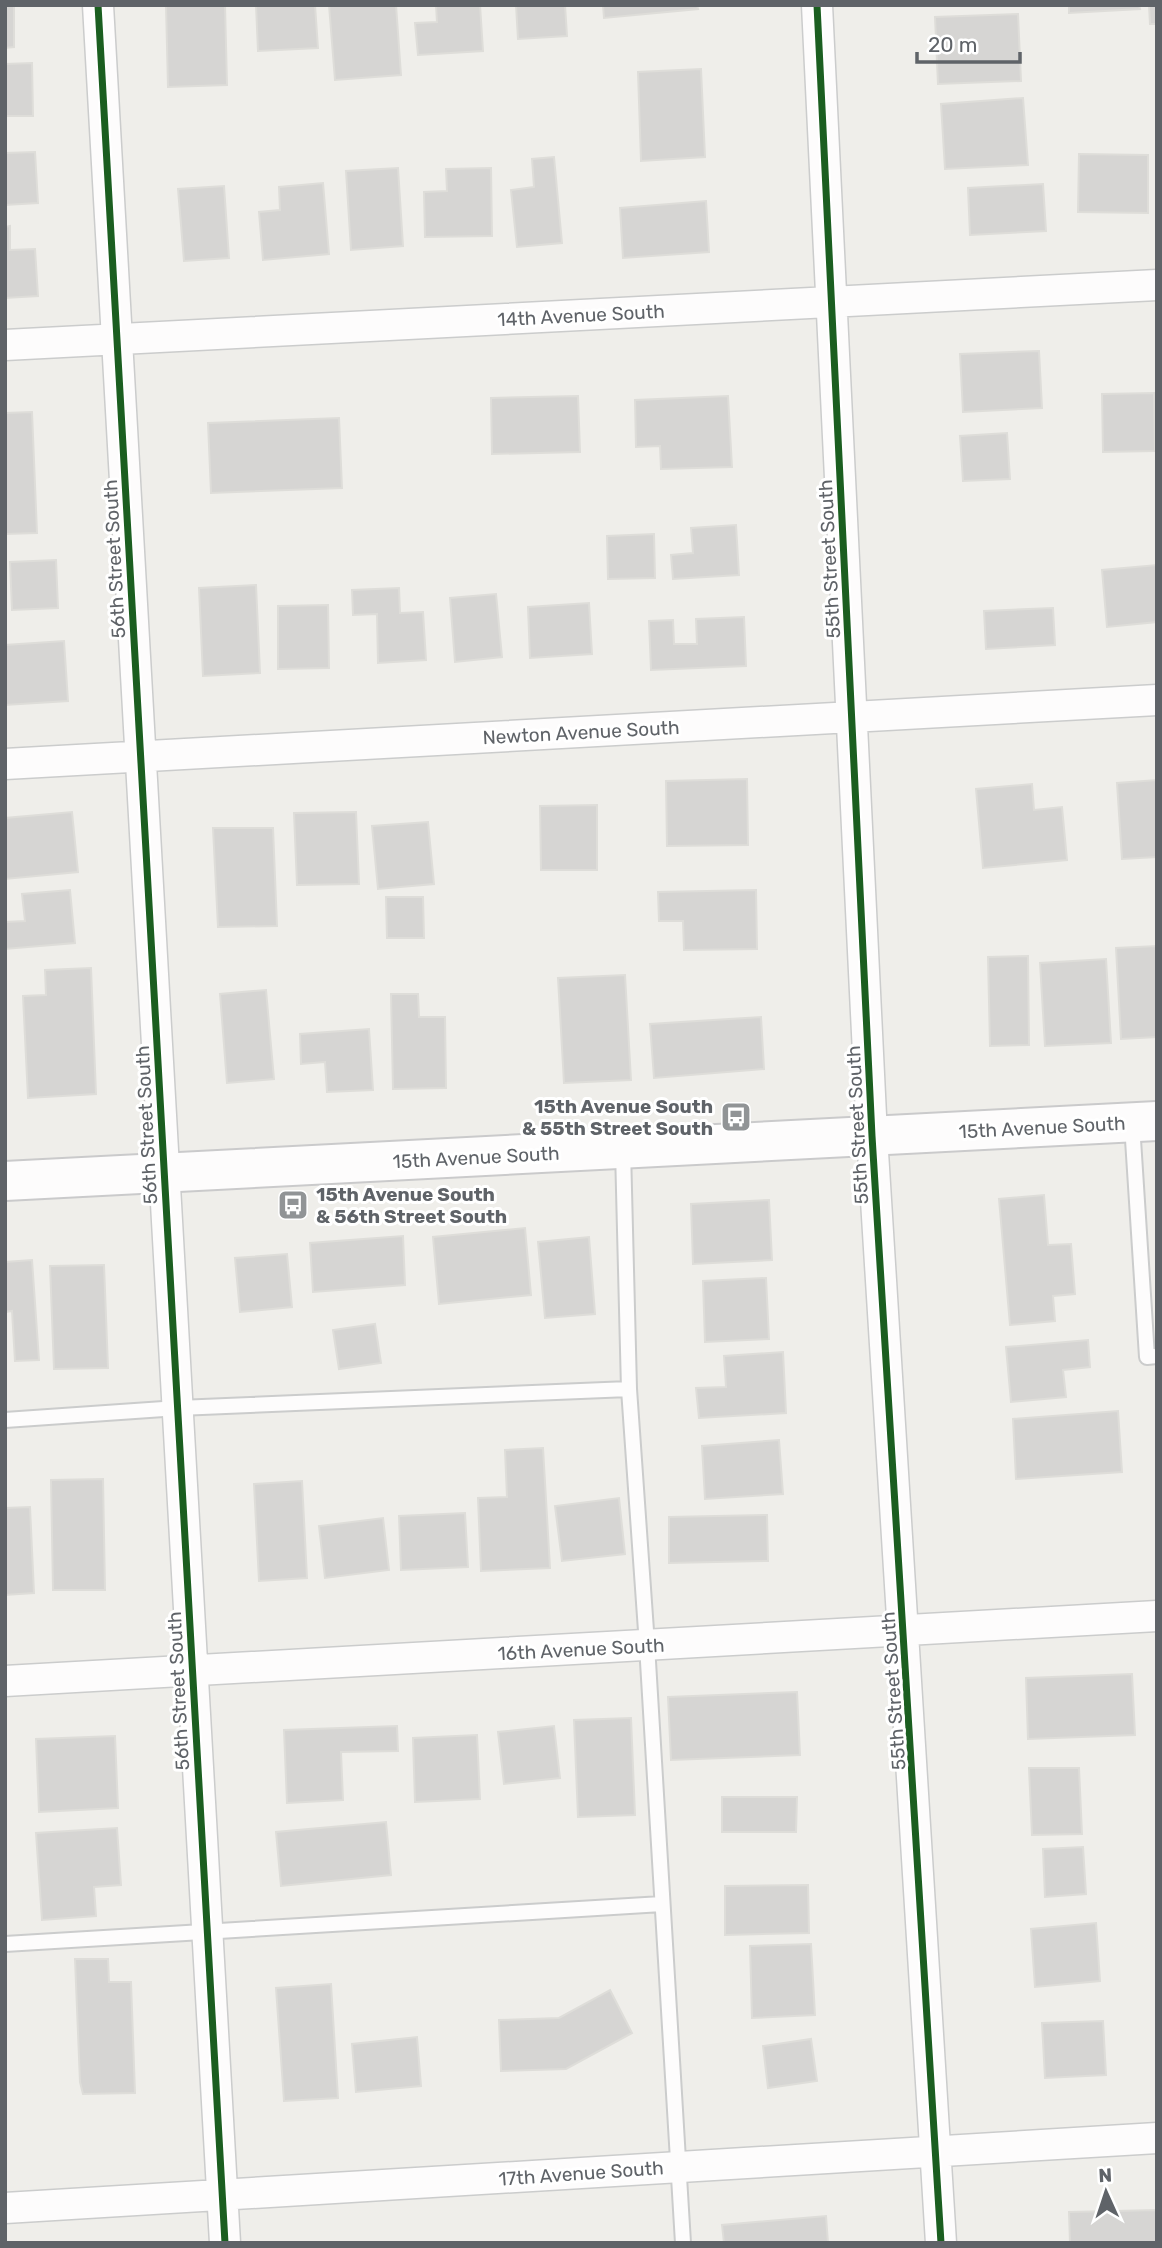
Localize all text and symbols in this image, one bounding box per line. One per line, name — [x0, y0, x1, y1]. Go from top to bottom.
scale bar — [917, 21, 1020, 65]
text: 20 m — [928, 32, 977, 57]
street label: 14th Avenue South — [497, 300, 665, 331]
street label: 56th Street South — [99, 479, 130, 639]
street label: 55th Street South — [814, 479, 845, 639]
street label: Newton Avenue South — [482, 716, 680, 749]
street label: 56th Street South — [131, 1045, 162, 1205]
street label: 55th Street South — [842, 1045, 873, 1205]
place label: 15th Avenue South & 55th Street South — [522, 1095, 713, 1140]
bus stop icon: 15th Avenue South & 55th Street South — [719, 1100, 753, 1134]
street label: 15th Avenue South — [958, 1112, 1126, 1143]
street label: 15th Avenue South — [392, 1142, 560, 1173]
place label: 15th Avenue South & 56th Street South — [316, 1183, 507, 1228]
bus stop icon: 15th Avenue South & 56th Street South — [276, 1188, 310, 1222]
street label: 56th Street South — [163, 1611, 194, 1771]
street label: 55th Street South — [876, 1611, 911, 1771]
street label: 16th Avenue South — [497, 1634, 665, 1665]
street label: 17th Avenue South — [498, 2156, 664, 2191]
north arrow — [1071, 2157, 1141, 2227]
text: N — [1098, 2164, 1113, 2187]

